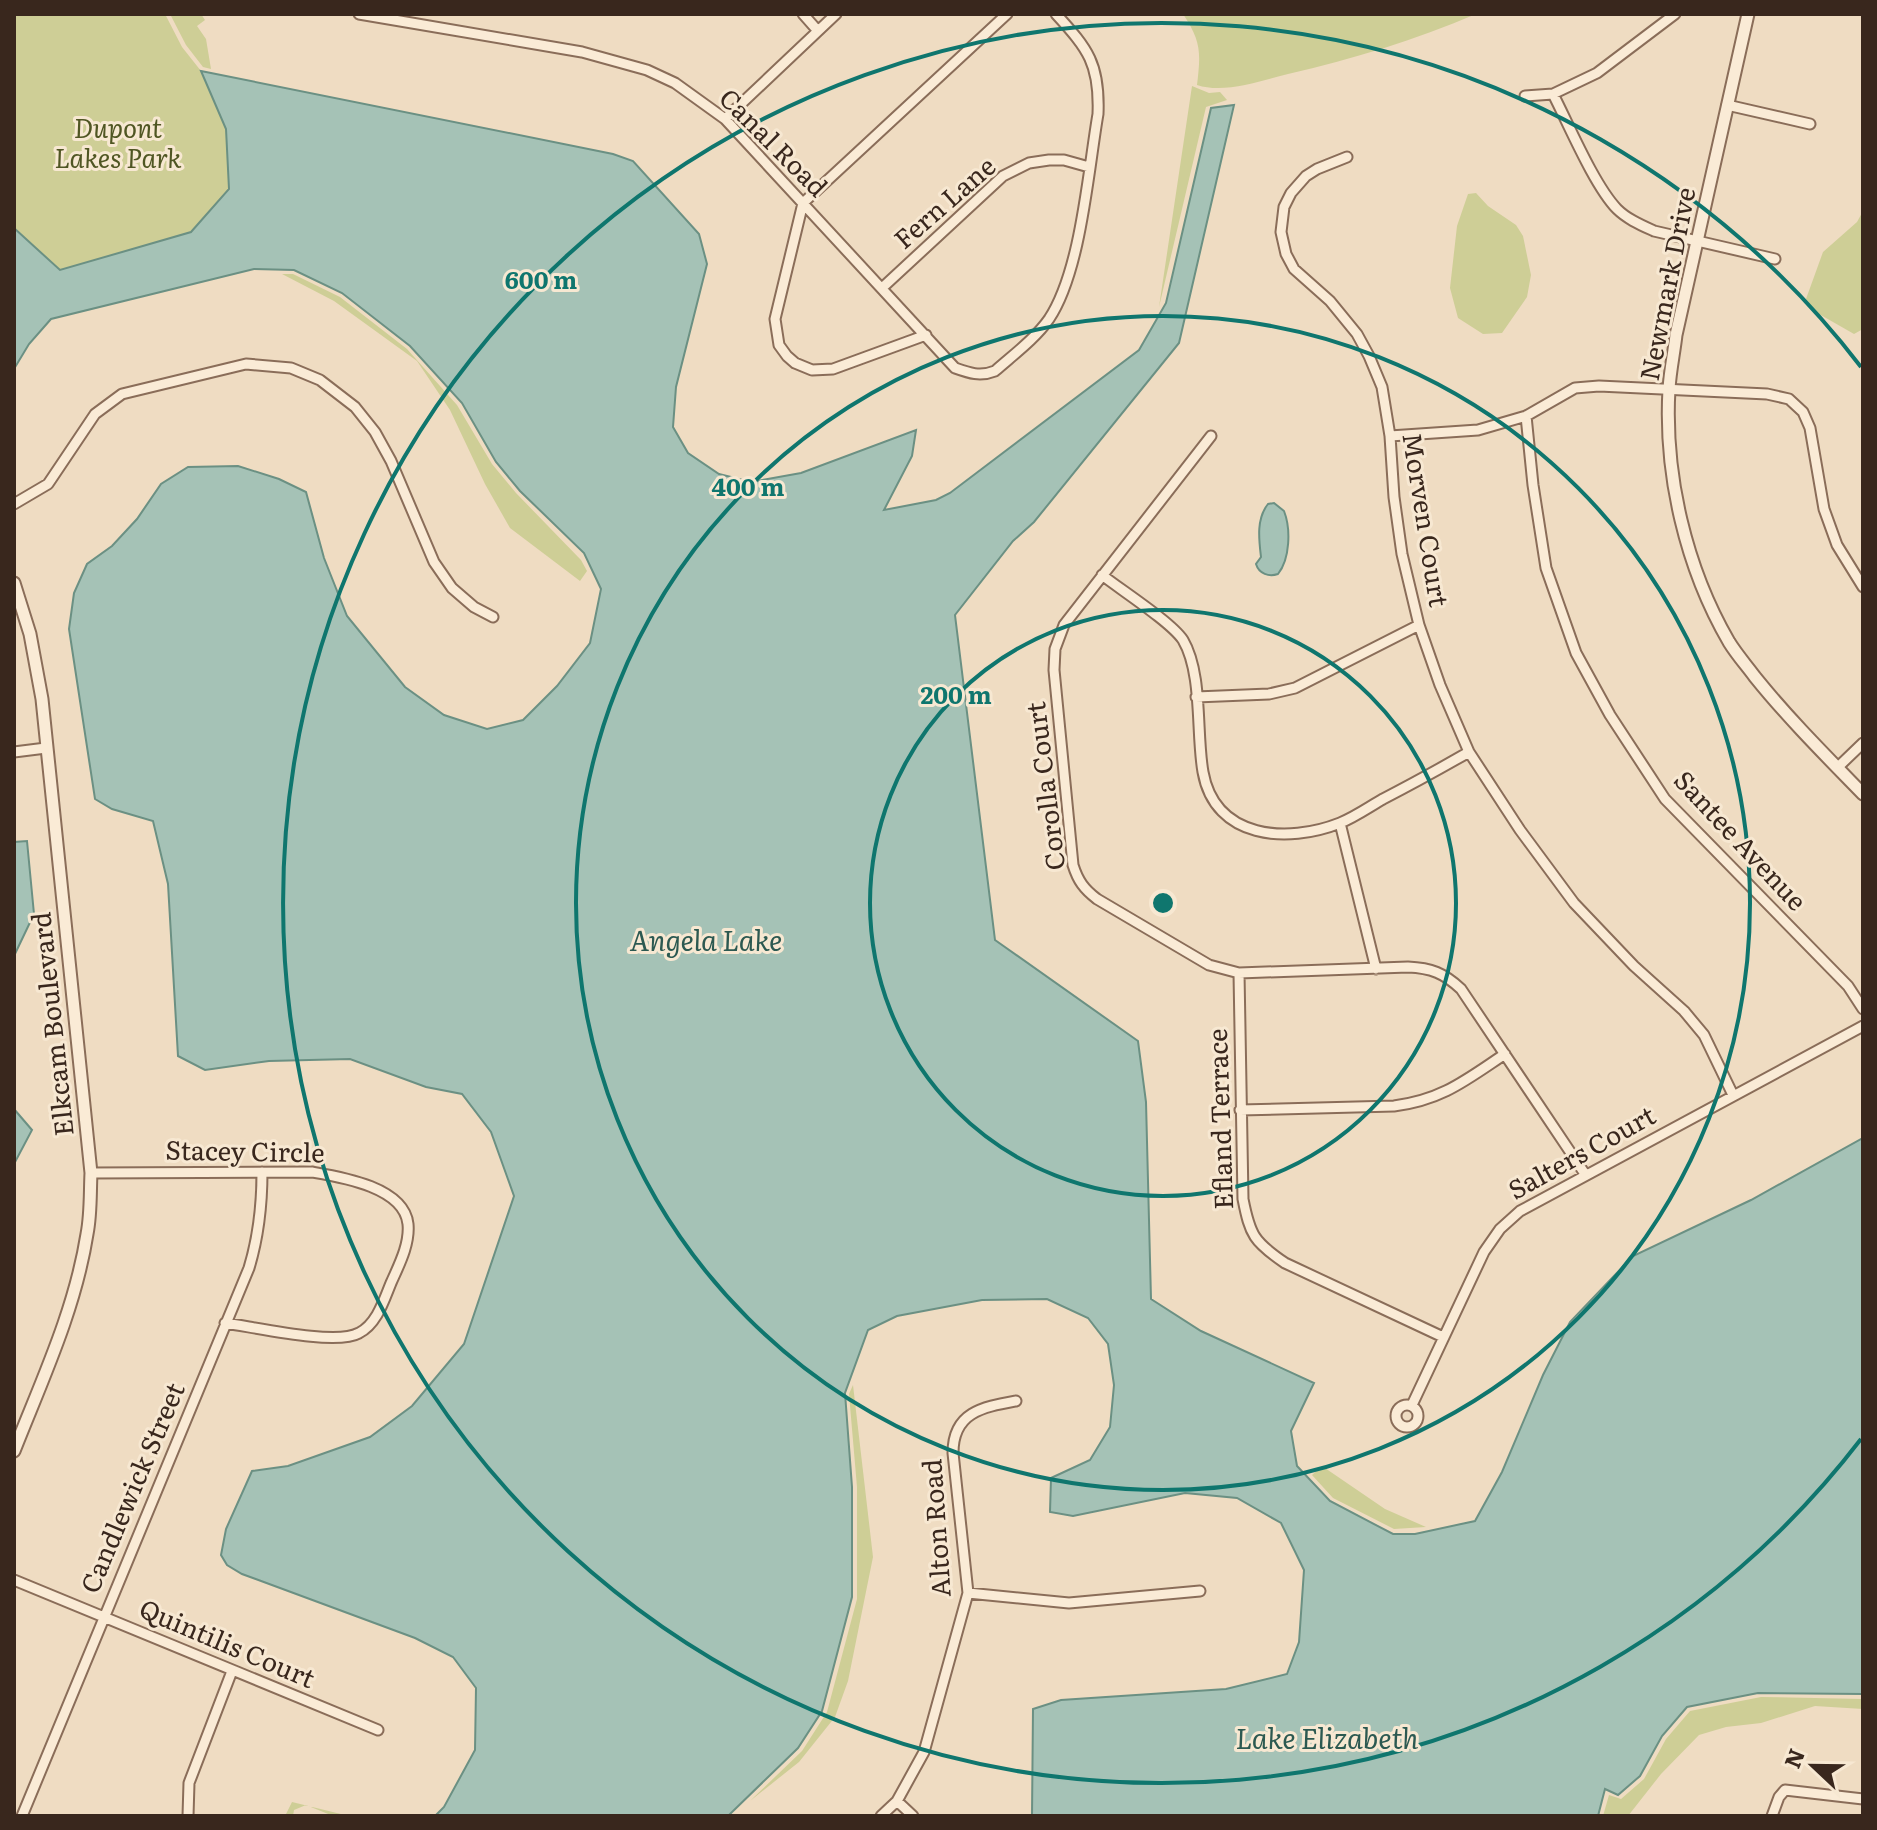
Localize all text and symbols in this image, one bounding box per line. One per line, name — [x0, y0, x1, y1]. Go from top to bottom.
street label: Canal Road — [712, 78, 838, 205]
park label: Dupont Lakes Park — [54, 107, 182, 176]
street label: Fern Lane — [884, 146, 1003, 256]
street label: Newmark Drive — [1628, 184, 1703, 383]
text: 600 m — [505, 261, 577, 296]
street label: Morven Court — [1394, 430, 1461, 610]
text: 400 m — [712, 468, 784, 503]
text: 200 m — [920, 676, 992, 711]
street label: Corolla Court — [1014, 699, 1073, 873]
street label: Santee Avenue — [1666, 760, 1817, 918]
centre of rings — [1149, 889, 1177, 917]
street label: Elkcam Boulevard — [19, 910, 82, 1138]
water label: Angela Lake — [630, 918, 782, 960]
street label: Efland Terrace — [1196, 1028, 1241, 1210]
street label: Salters Court — [1500, 1094, 1662, 1207]
street label: Stacey Circle — [165, 1129, 325, 1170]
street label: Candlewick Street — [69, 1375, 193, 1598]
street label: Alton Road — [910, 1458, 959, 1599]
street label: Quintilis Court — [134, 1587, 322, 1696]
water label: Lake Elizabeth — [1235, 1716, 1419, 1758]
north arrow — [1773, 1726, 1853, 1806]
text: N — [1774, 1743, 1812, 1773]

